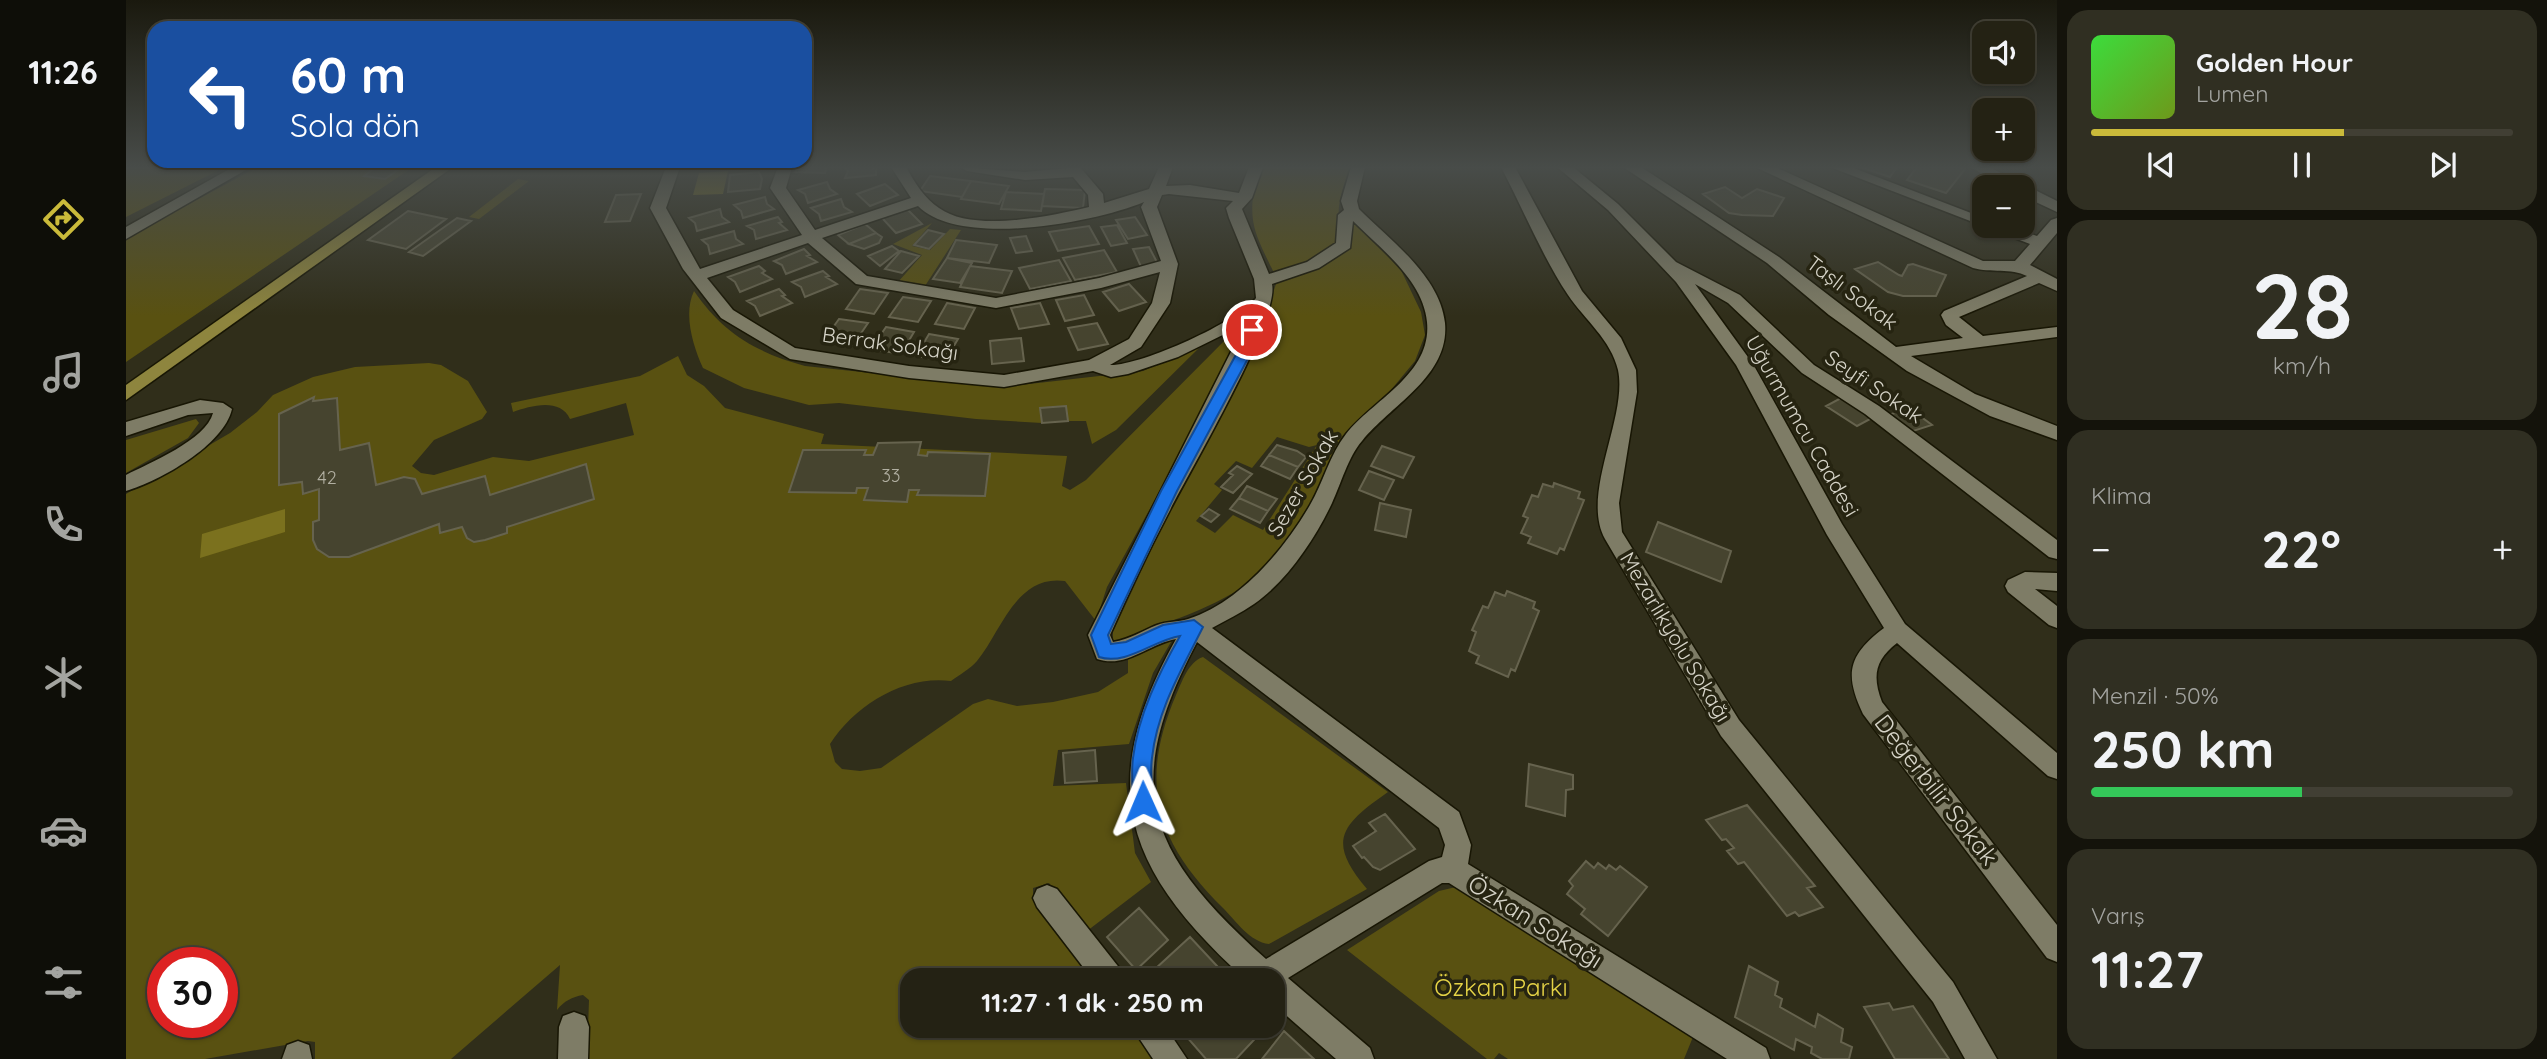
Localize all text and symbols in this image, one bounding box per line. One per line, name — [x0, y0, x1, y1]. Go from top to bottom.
map controls — [1972, 21, 2035, 238]
button: sound — [1972, 21, 2035, 84]
text: 60 m — [290, 44, 406, 105]
text: Golden Hour — [2196, 46, 2353, 79]
icon: left — [175, 49, 266, 140]
text: 11:26 — [28, 52, 98, 92]
text: Lumen — [2196, 79, 2269, 108]
button: + — [1972, 98, 2035, 161]
text: Sola dön — [290, 105, 420, 145]
icon: previous — [2142, 146, 2180, 184]
icon: pause — [2283, 146, 2321, 184]
icon: next — [2424, 146, 2462, 184]
button: − — [1972, 175, 2035, 238]
icon: directions — [39, 195, 88, 244]
text: 28 — [2251, 248, 2353, 362]
street label: Taşlı Sokak — [1802, 249, 1903, 335]
pin — [1222, 300, 1282, 360]
icon: arrive — [1233, 311, 1271, 349]
street label: Berrak Sokağı — [820, 321, 960, 365]
street label: Uğurmumcu Caddesi — [1740, 330, 1865, 521]
street label: Seyfi Sokak — [1821, 344, 1929, 429]
icon: music — [39, 348, 88, 397]
text: km/h — [2273, 351, 2331, 380]
street label: Sezer Sokak — [1261, 425, 1343, 540]
house number: 33 — [882, 464, 900, 487]
house number: 42 — [317, 466, 337, 489]
text: Klima — [2091, 481, 2152, 510]
icon: phone — [39, 500, 88, 549]
text: 22° — [2261, 516, 2341, 581]
text: − — [2091, 525, 2111, 573]
text: + — [2492, 525, 2513, 573]
street label: Mezarlıkyolu Sokağı — [1615, 547, 1737, 726]
icon: climate — [39, 653, 88, 702]
text: Menzil · 50% — [2091, 681, 2219, 710]
street label: Değerbilir Sokak — [1869, 708, 2005, 871]
text: 250 km — [2091, 716, 2275, 781]
position arrow — [1106, 765, 1180, 839]
icon: car — [39, 806, 88, 855]
street label: Özkan Sokağı — [1463, 868, 1608, 974]
text: Varış — [2091, 901, 2145, 930]
text: 11:27 — [2091, 936, 2204, 1001]
speed limit sign: 30 — [147, 947, 238, 1038]
icon: filters — [39, 958, 88, 1007]
park label: Özkan Parkı — [1434, 972, 1568, 1002]
text: 11:27 · 1 dk · 250 m — [981, 986, 1204, 1019]

